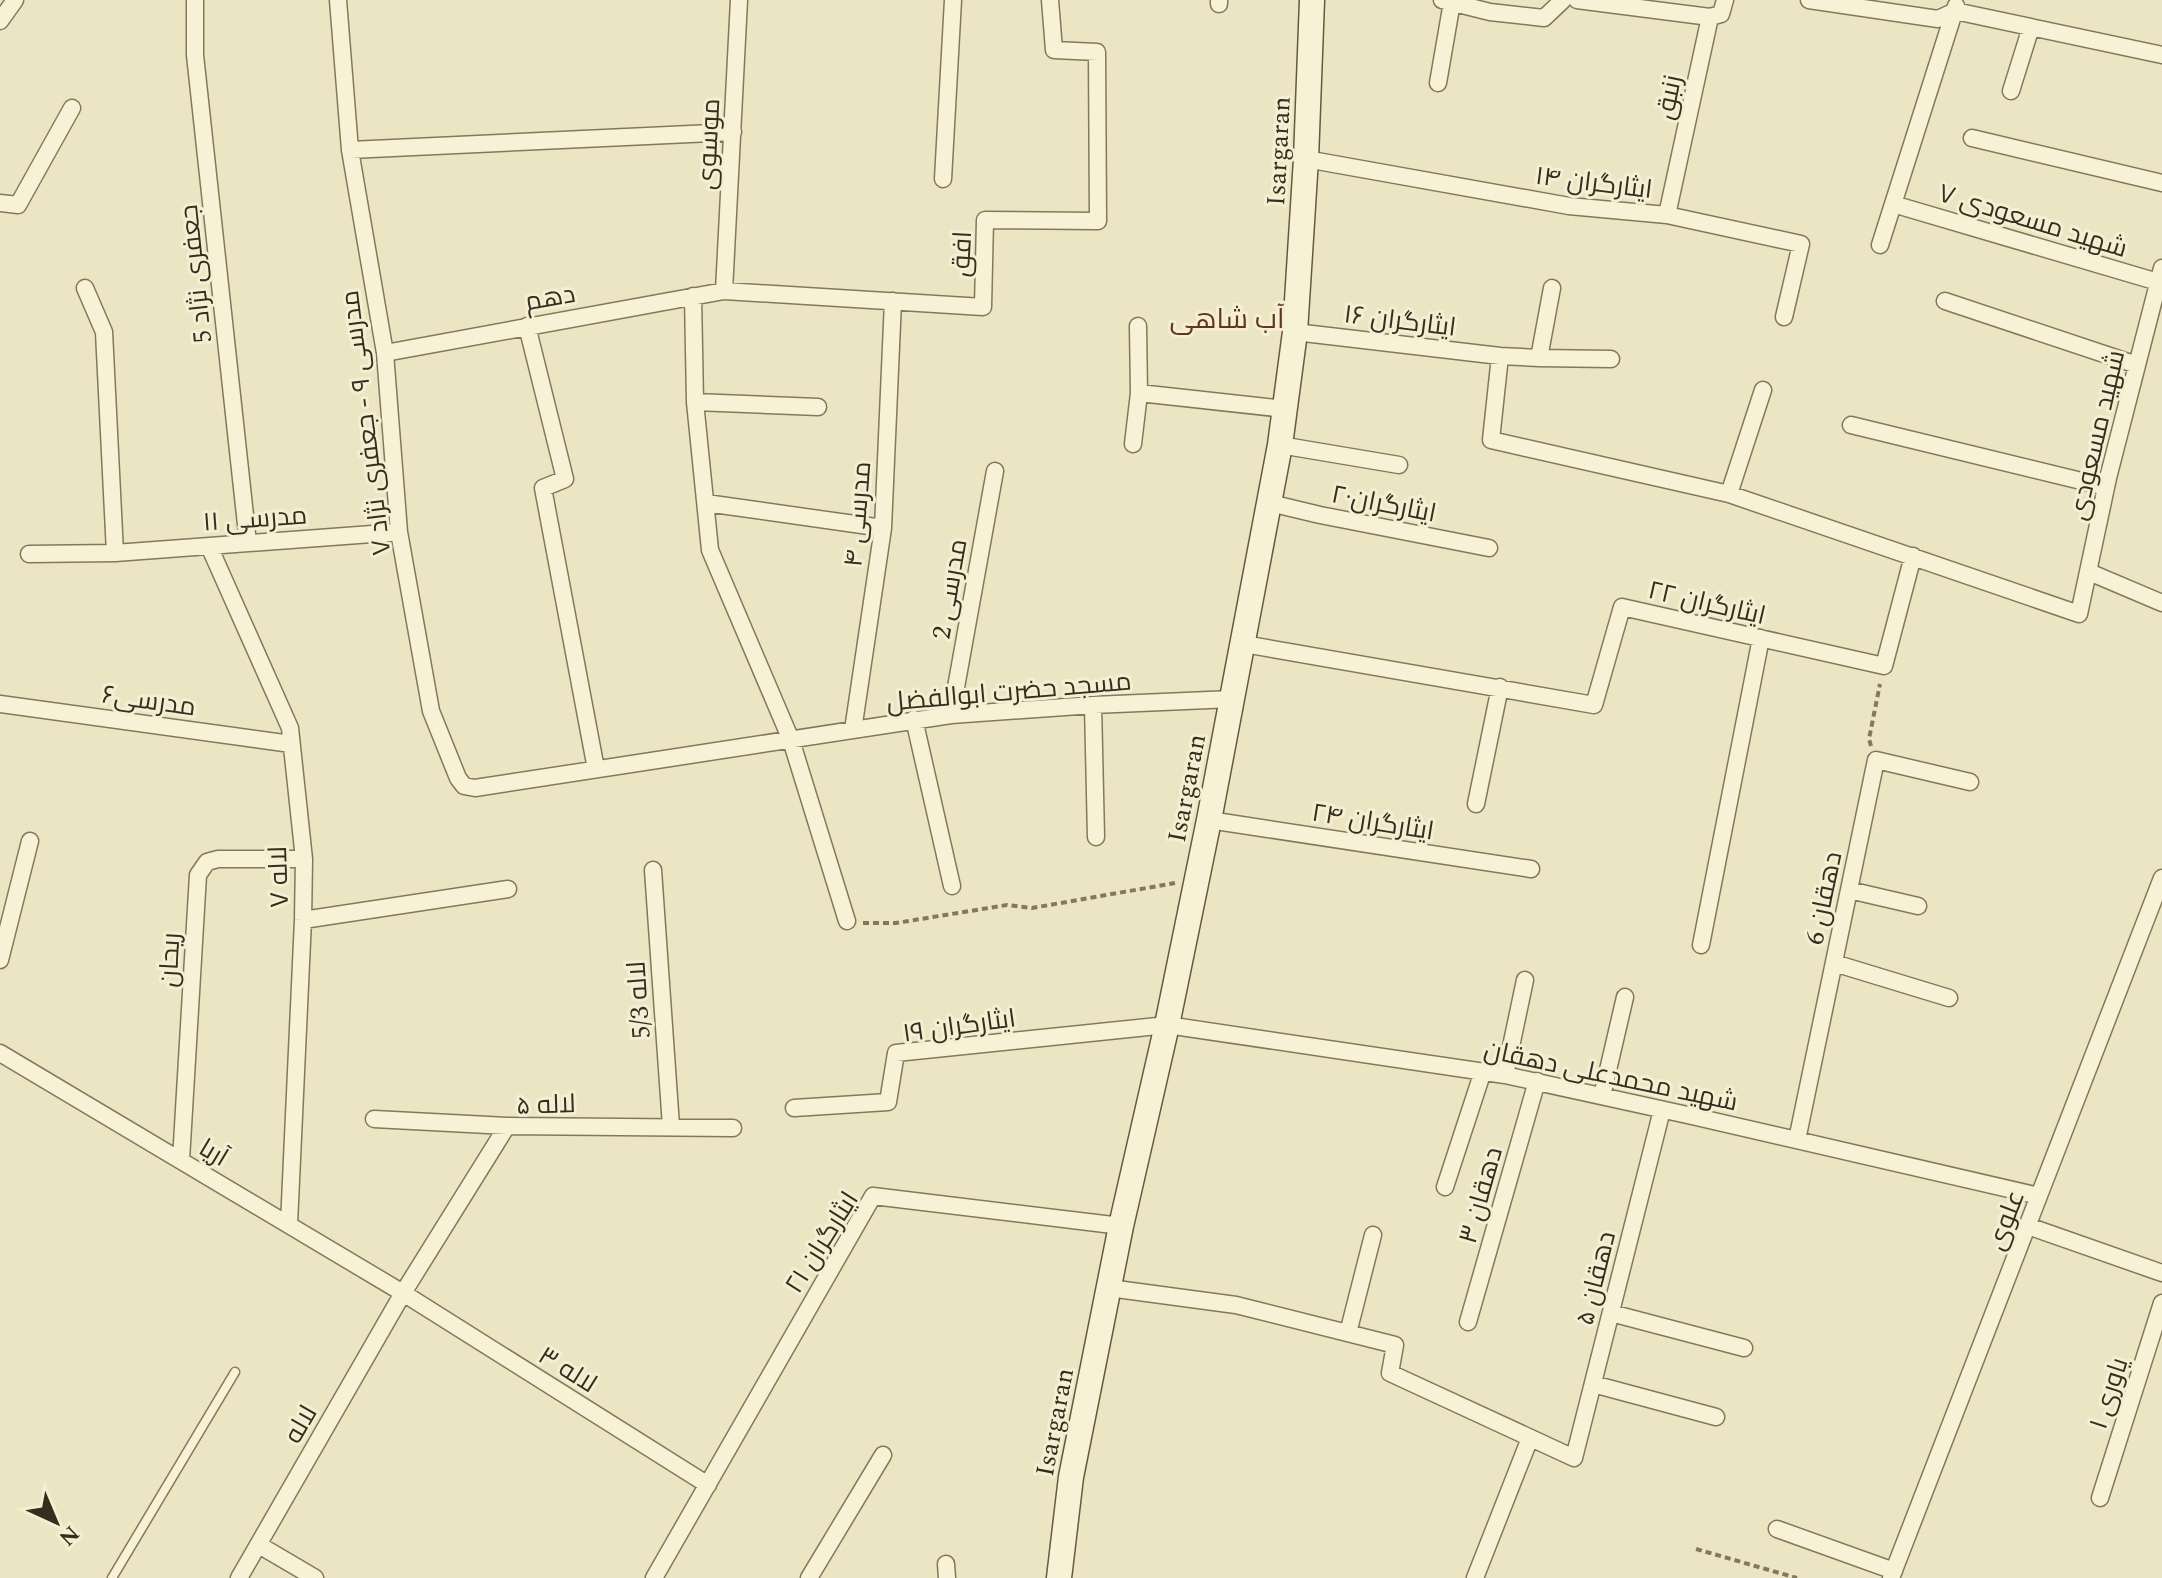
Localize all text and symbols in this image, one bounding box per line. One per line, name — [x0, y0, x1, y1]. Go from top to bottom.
street label: زنبق — [1645, 71, 1693, 123]
street label: Isargaran — [1256, 95, 1302, 207]
street label: موسوی — [687, 97, 731, 191]
street label: ایثارگران ۱۴ — [1533, 156, 1655, 210]
street label: شهید مسعودی ۷ — [1933, 173, 2132, 269]
street label: جعفری نژاد 5 — [169, 203, 223, 345]
street label: افق — [941, 230, 983, 278]
street label: دهم — [522, 274, 578, 322]
street label: مدرسی ۹ - جعفری نژاد ۷ — [330, 288, 402, 558]
street label: ایثارگران ۱۶ — [1342, 294, 1458, 348]
district label: آب شاهی — [1169, 298, 1285, 341]
street label: شهید مسعودی — [2058, 346, 2136, 524]
street label: مدرسی ۴ — [833, 460, 883, 568]
street label: ۲۰ایثارگران — [1328, 474, 1440, 534]
street label: مدرسی ۱۱ — [202, 495, 309, 543]
street label: مدرسی 2 — [921, 536, 978, 643]
street label: ایثارگران ۲۲ — [1644, 570, 1770, 636]
street label: مسجد حضرت ابوالفضل — [885, 661, 1133, 723]
street label: مدرسی۶ — [99, 675, 198, 727]
street label: Isargaran — [1157, 731, 1217, 846]
street label: ایثارگران ۲۴ — [1309, 793, 1437, 851]
street label: لاله ۷ — [258, 845, 300, 908]
street label: دهقان 6 — [1795, 848, 1853, 949]
street label: ریحان — [149, 932, 191, 988]
street label: لاله 5/3 — [616, 960, 662, 1040]
street label: ایثارگران ۱‍۹ — [900, 998, 1018, 1054]
street label: شهید محمدعلی دهقان — [1480, 1030, 1741, 1122]
street label: لاله ۵ — [516, 1084, 577, 1126]
street label: آریا — [191, 1128, 236, 1177]
street label: دهقان ۳ — [1448, 1142, 1514, 1248]
street label: ایثارگران ۲۱ — [775, 1184, 869, 1301]
street label: علوی — [1976, 1184, 2036, 1256]
street label: دهقان ۵ — [1565, 1227, 1627, 1329]
street label: لاله ۳ — [530, 1336, 605, 1404]
street label: یاوری ۱ — [2079, 1352, 2139, 1434]
street label: Isargaran — [1025, 1365, 1085, 1480]
street label: لاله — [274, 1398, 328, 1451]
north arrow — [16, 1482, 96, 1562]
text: N — [51, 1517, 87, 1553]

